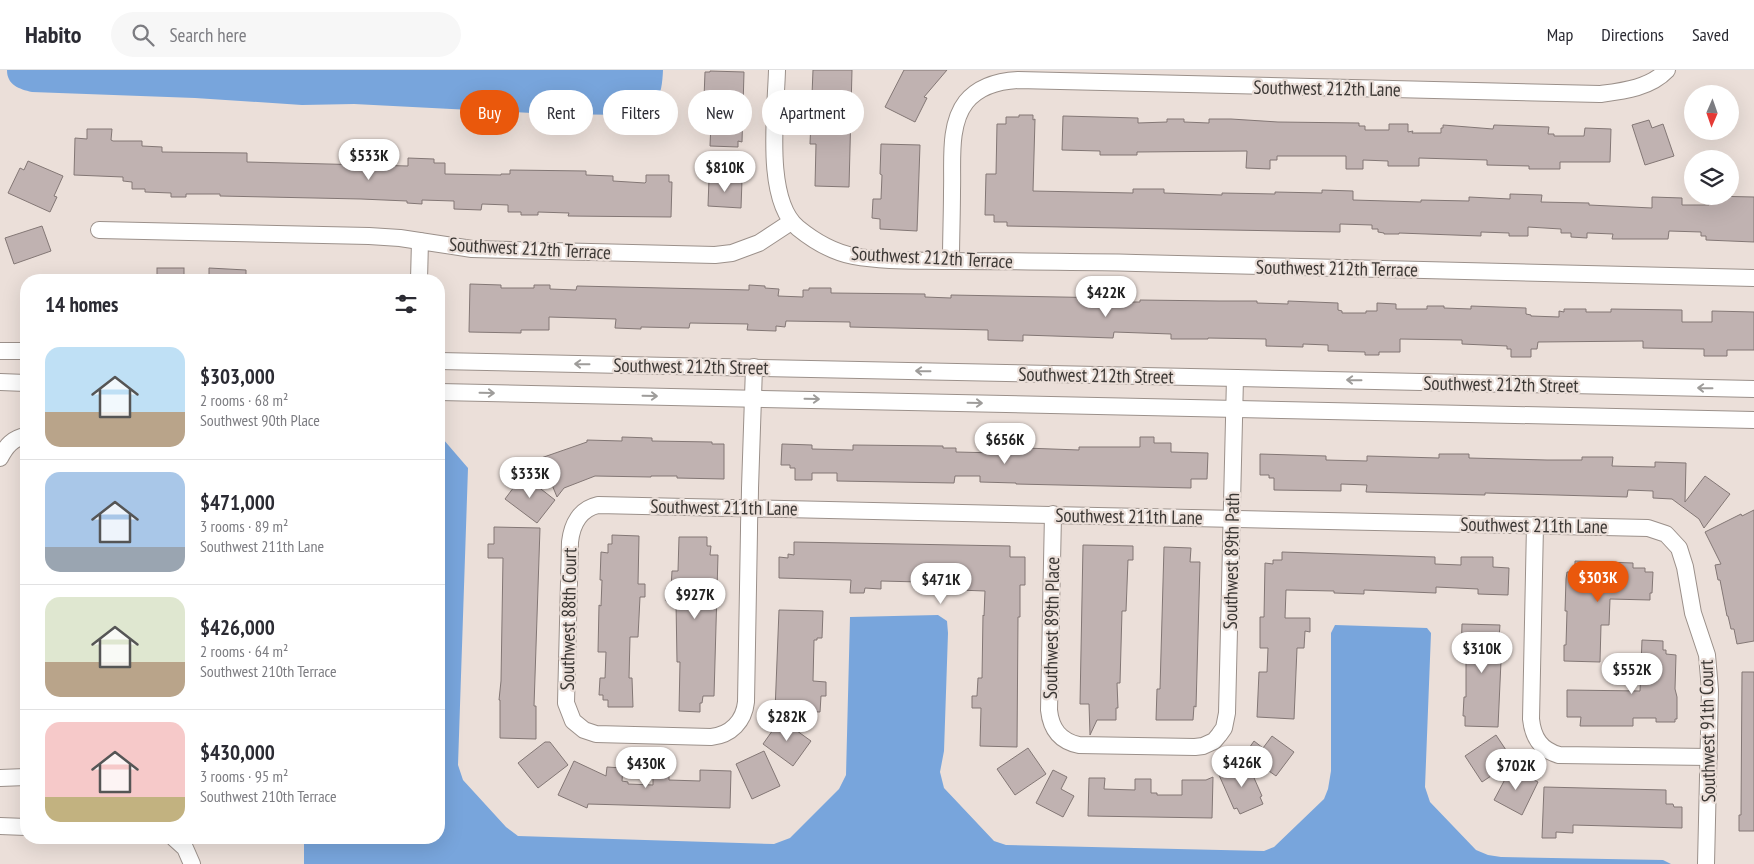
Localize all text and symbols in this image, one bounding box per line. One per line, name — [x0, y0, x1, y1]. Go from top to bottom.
search box — [111, 12, 461, 57]
text: Habito — [25, 19, 81, 50]
icon: search — [129, 21, 157, 49]
text: Search here — [169, 23, 247, 47]
text: Map — [1547, 23, 1573, 46]
text: Directions — [1601, 23, 1664, 46]
text: Saved — [1692, 23, 1729, 46]
street label: Southwest 212th Lane — [1253, 75, 1401, 101]
north arrow — [1684, 85, 1739, 140]
map controls — [1684, 85, 1739, 205]
chip: Buy — [460, 90, 519, 135]
chip: Rent — [529, 90, 593, 135]
chip: Filters — [603, 90, 678, 135]
chip: New — [688, 90, 752, 135]
chip: Apartment — [762, 90, 864, 135]
pin: $533K — [334, 138, 404, 181]
text: $533K — [350, 145, 388, 165]
pin: $810K — [690, 150, 760, 193]
button: layers — [1684, 150, 1739, 205]
text: $810K — [706, 157, 744, 177]
street label: Southwest 212th Terrace — [448, 232, 612, 264]
street label: Southwest 212th Terrace — [850, 241, 1014, 273]
street label: Southwest 212th Terrace — [1256, 255, 1418, 281]
pin: $422K — [1071, 276, 1141, 318]
text: $422K — [1087, 282, 1125, 302]
icon: filters — [392, 290, 420, 318]
text: 14 homes — [45, 291, 118, 318]
street label: Southwest 212th Street — [613, 353, 770, 379]
one-way arrow — [575, 359, 591, 369]
street label: Southwest 212th Street — [1018, 362, 1175, 388]
text: $303,000 — [200, 363, 275, 390]
one-way arrow — [916, 366, 932, 376]
icon: home — [85, 367, 145, 427]
street label: Southwest 212th Street — [1423, 371, 1580, 397]
one-way arrow — [1347, 376, 1363, 385]
one-way arrow — [1698, 384, 1714, 393]
one-way arrow — [479, 388, 495, 398]
text: 2 rooms · 68 m² — [200, 390, 288, 410]
one-way arrow — [642, 391, 658, 401]
one-way arrow — [804, 394, 820, 404]
one-way arrow — [967, 398, 983, 407]
text: Southwest 90th Place — [200, 410, 320, 430]
pin: $656K — [970, 422, 1040, 465]
text: $656K — [986, 429, 1024, 449]
pin: $333K — [495, 456, 565, 499]
text: $333K — [511, 463, 549, 483]
text: $471,000 — [200, 489, 275, 516]
icon: home — [85, 492, 145, 552]
street label: Southwest 89th Path — [1218, 492, 1244, 630]
street label: Southwest 211th Lane — [650, 494, 798, 520]
street label: Southwest 211th Lane — [1055, 503, 1203, 529]
street label: Southwest 211th Lane — [1460, 512, 1608, 538]
text: 3 rooms · 89 m² — [200, 516, 288, 536]
text: Southwest 211th Lane — [200, 536, 324, 556]
street label: Southwest 88th Court — [555, 547, 581, 691]
street label: Southwest 89th Place — [1038, 556, 1064, 699]
pin: $303K — [1563, 560, 1633, 603]
pin: $471K — [906, 562, 976, 605]
text: $303K — [1579, 567, 1617, 587]
text: $471K — [922, 569, 960, 589]
pin: $927K — [660, 578, 730, 620]
text: $927K — [676, 584, 714, 604]
text: $426,000 — [200, 614, 275, 641]
icon: home — [85, 617, 145, 677]
pin: $310K — [1447, 632, 1517, 674]
text: $310K — [1463, 638, 1501, 658]
text: 2 rooms · 64 m² — [200, 641, 288, 661]
pin: $552K — [1597, 652, 1667, 695]
text: $552K — [1613, 659, 1651, 679]
street label: Southwest 91th Court — [1694, 659, 1720, 803]
text: Southwest 210th Terrace — [200, 661, 337, 681]
pin: $282K — [752, 700, 822, 742]
text: $282K — [768, 706, 806, 726]
text: $430,000 — [200, 739, 275, 766]
icon: home — [85, 742, 145, 802]
pin: $430K — [611, 746, 681, 789]
pin: $426K — [1207, 746, 1277, 788]
pin: $702K — [1481, 748, 1551, 791]
text: $426K — [1223, 752, 1261, 772]
text: $430K — [627, 753, 665, 773]
text: $702K — [1497, 755, 1535, 775]
text: 3 rooms · 95 m² — [200, 766, 288, 786]
text: Southwest 210th Terrace — [200, 786, 337, 806]

